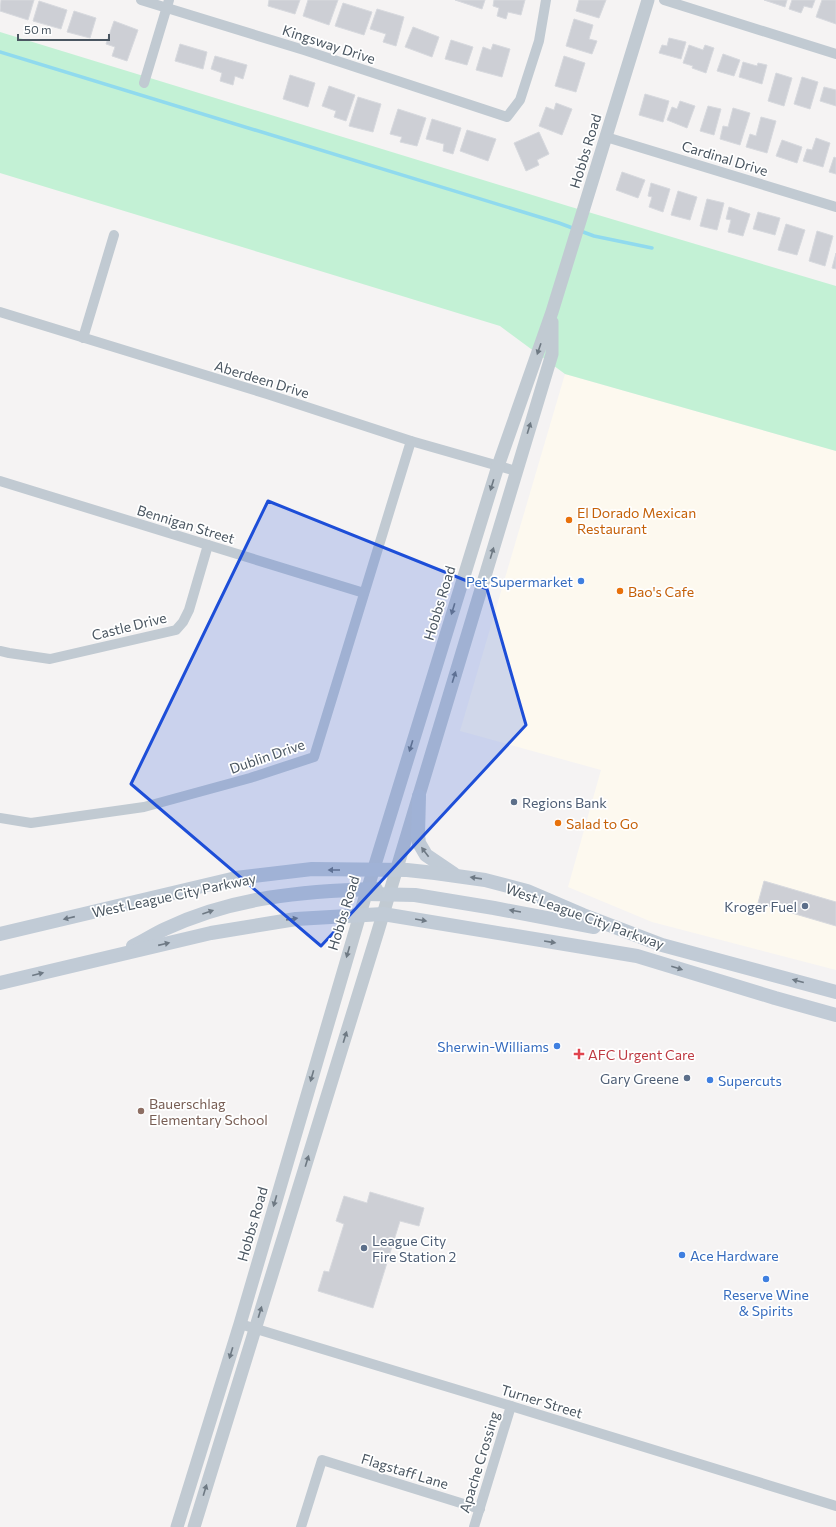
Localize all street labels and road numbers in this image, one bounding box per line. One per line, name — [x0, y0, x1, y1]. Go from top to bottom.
street label: Kingsway Drive — [280, 21, 378, 67]
street label: Hobbs Road — [566, 112, 604, 190]
street label: Cardinal Drive — [680, 137, 770, 179]
street label: Aberdeen Drive — [213, 357, 311, 401]
street label: Bennigan Street — [135, 501, 237, 547]
street label: Hobbs Road — [420, 564, 458, 642]
street label: Castle Drive — [90, 609, 168, 643]
street label: Dublin Drive — [227, 735, 307, 777]
street label: West League City Parkway — [90, 869, 258, 921]
street label: Hobbs Road — [324, 874, 362, 952]
street label: West League City Parkway — [504, 879, 666, 953]
street label: Hobbs Road — [233, 1185, 271, 1263]
street label: Turner Street — [499, 1381, 585, 1422]
street label: Apache Crossing — [455, 1409, 503, 1515]
street label: Flagstaff Lane — [359, 1450, 451, 1492]

